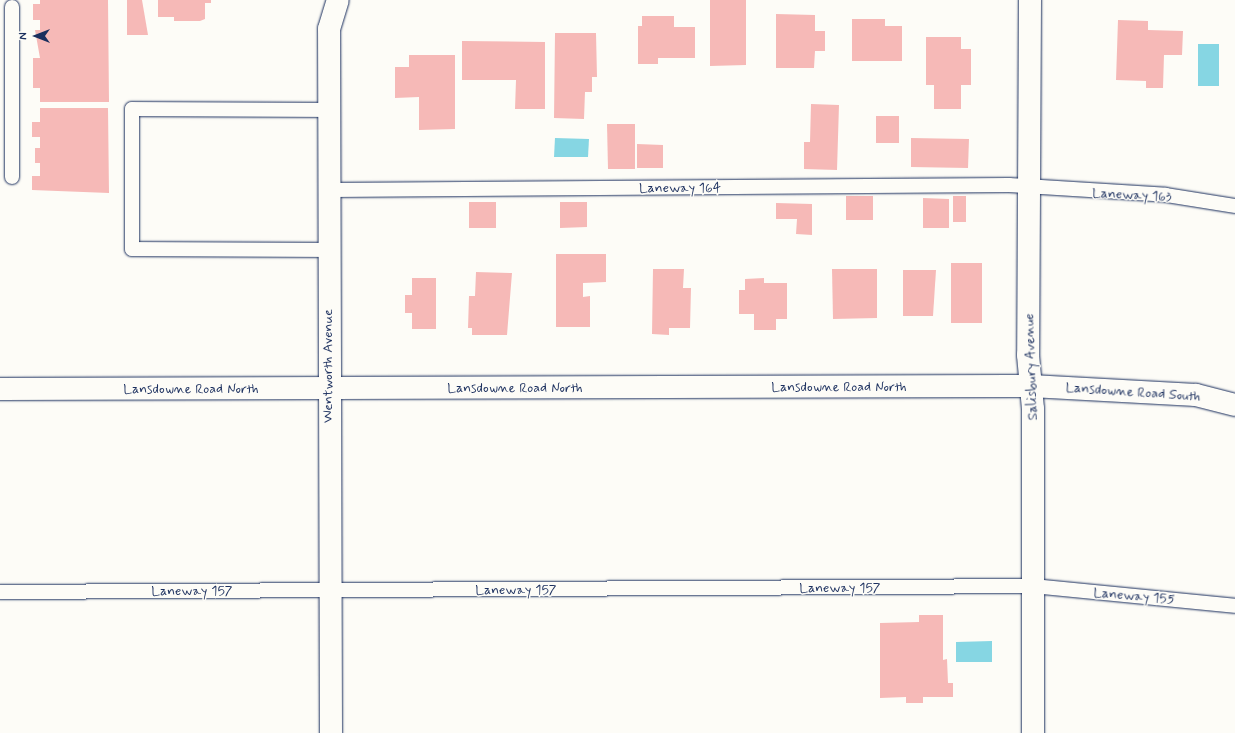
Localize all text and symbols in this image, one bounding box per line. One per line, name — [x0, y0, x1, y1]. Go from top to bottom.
north arrow — [16, 16, 56, 56]
text: N — [17, 32, 31, 40]
street label: Laneway 164 — [639, 180, 721, 196]
street label: Laneway 163 — [1092, 185, 1172, 205]
street label: Wentworth Avenue — [320, 309, 336, 423]
street label: Salisbury Avenue — [1021, 314, 1041, 420]
street label: Lansdowne Road North — [771, 379, 907, 395]
street label: Lansdowne Road South — [1066, 379, 1200, 405]
street label: Lansdowne Road North — [447, 380, 583, 396]
street label: Lansdowne Road North — [123, 381, 259, 397]
street label: Laneway 157 — [799, 580, 881, 596]
street label: Laneway 157 — [475, 582, 557, 598]
street label: Laneway 157 — [151, 583, 233, 599]
street label: Laneway 155 — [1093, 584, 1175, 608]

